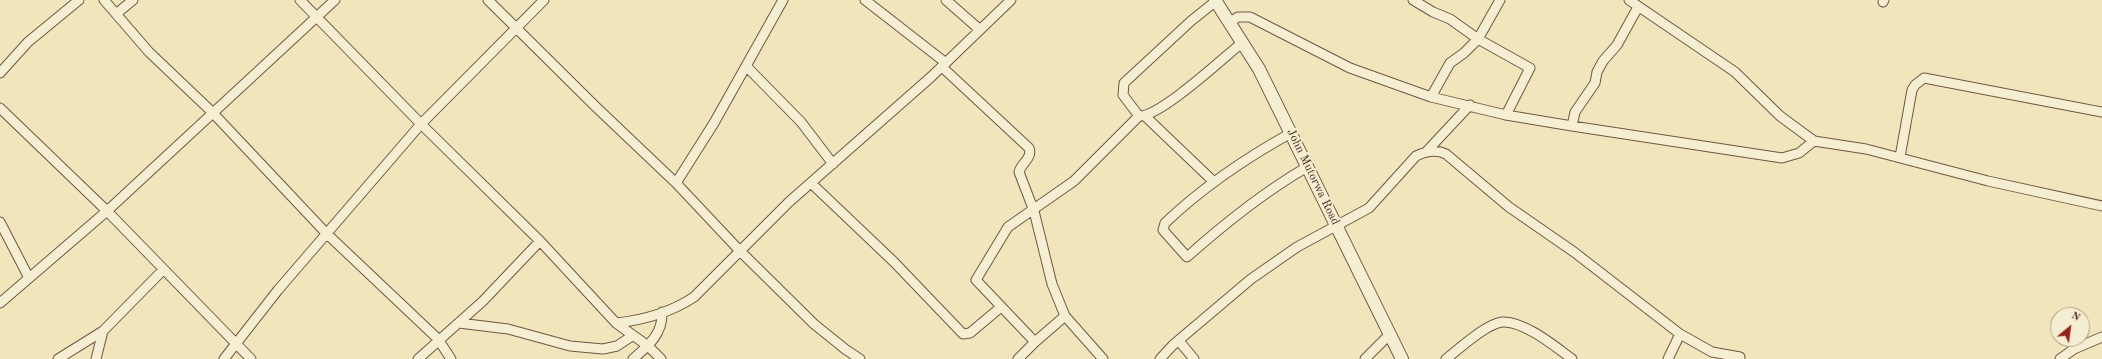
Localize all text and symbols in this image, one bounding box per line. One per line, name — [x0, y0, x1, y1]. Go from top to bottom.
street label: John Mutorwa Road — [1283, 127, 1343, 227]
north arrow — [2050, 307, 2090, 347]
text: N — [2069, 310, 2082, 324]

